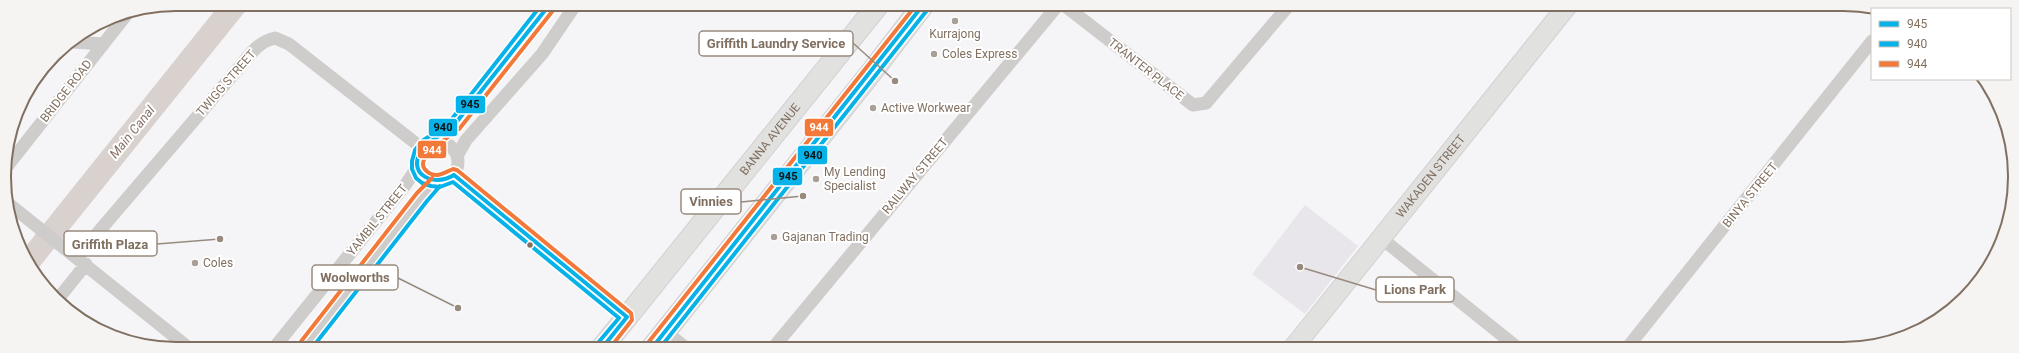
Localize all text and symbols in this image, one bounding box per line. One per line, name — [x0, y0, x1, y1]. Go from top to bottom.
legend — [1871, 8, 2011, 80]
marker: Kurrajong — [950, 16, 960, 26]
text: 945 — [1907, 17, 1927, 31]
place label: Kurrajong — [929, 27, 981, 41]
callout: Griffith Laundry Service — [699, 31, 853, 56]
street label: TRANTER PLACE — [1106, 35, 1187, 103]
text: Griffith Laundry Service — [707, 36, 845, 51]
text: 940 — [1907, 37, 1927, 51]
street label: TWIGG STREET — [193, 47, 259, 119]
place label: Coles Express — [942, 47, 1017, 61]
marker: Coles Express — [929, 49, 939, 59]
street label: BRIDGE ROAD — [37, 57, 95, 125]
text: 944 — [1907, 57, 1927, 71]
line badge: 945 — [455, 95, 486, 114]
text: 945 — [461, 98, 479, 111]
street label: BANNA AVENUE — [737, 100, 803, 178]
place label: Active Workwear — [881, 101, 970, 115]
water label: Main Canal — [106, 102, 158, 161]
marker: Active Workwear — [868, 103, 878, 113]
line badge: 940 — [428, 118, 458, 137]
line badge: 944 — [804, 118, 834, 137]
text: 940 — [434, 121, 452, 134]
text: 944 — [810, 121, 829, 134]
street label: WAKADEN STREET — [1393, 132, 1468, 221]
street label: RAILWAY STREET — [879, 135, 951, 217]
line badge: 944 — [417, 140, 447, 159]
text: 944 — [423, 144, 442, 157]
line badge: 940 — [797, 145, 828, 165]
text: 940 — [804, 149, 822, 162]
street label: BINYA STREET — [1720, 160, 1780, 230]
place label: My Lending Specialist — [824, 165, 886, 193]
line badge: 945 — [772, 167, 803, 186]
text: 945 — [779, 170, 797, 183]
marker: My Lending Specialist — [811, 174, 821, 184]
street label: YAMBIL STREET — [344, 181, 410, 259]
callout: Vinnies — [681, 189, 741, 214]
text: Vinnies — [689, 194, 733, 209]
place label: Gajanan Trading — [782, 230, 869, 244]
callout: Griffith Plaza — [64, 231, 157, 256]
marker: Gajanan Trading — [769, 232, 779, 242]
text: Griffith Plaza — [72, 237, 148, 252]
unlabelled marker — [525, 240, 535, 250]
place label: Coles — [203, 256, 233, 270]
marker: Coles — [190, 258, 200, 268]
callout: Woolworths — [312, 265, 398, 290]
text: Woolworths — [320, 270, 390, 285]
callout: Lions Park — [1376, 277, 1454, 302]
text: Lions Park — [1384, 282, 1447, 297]

